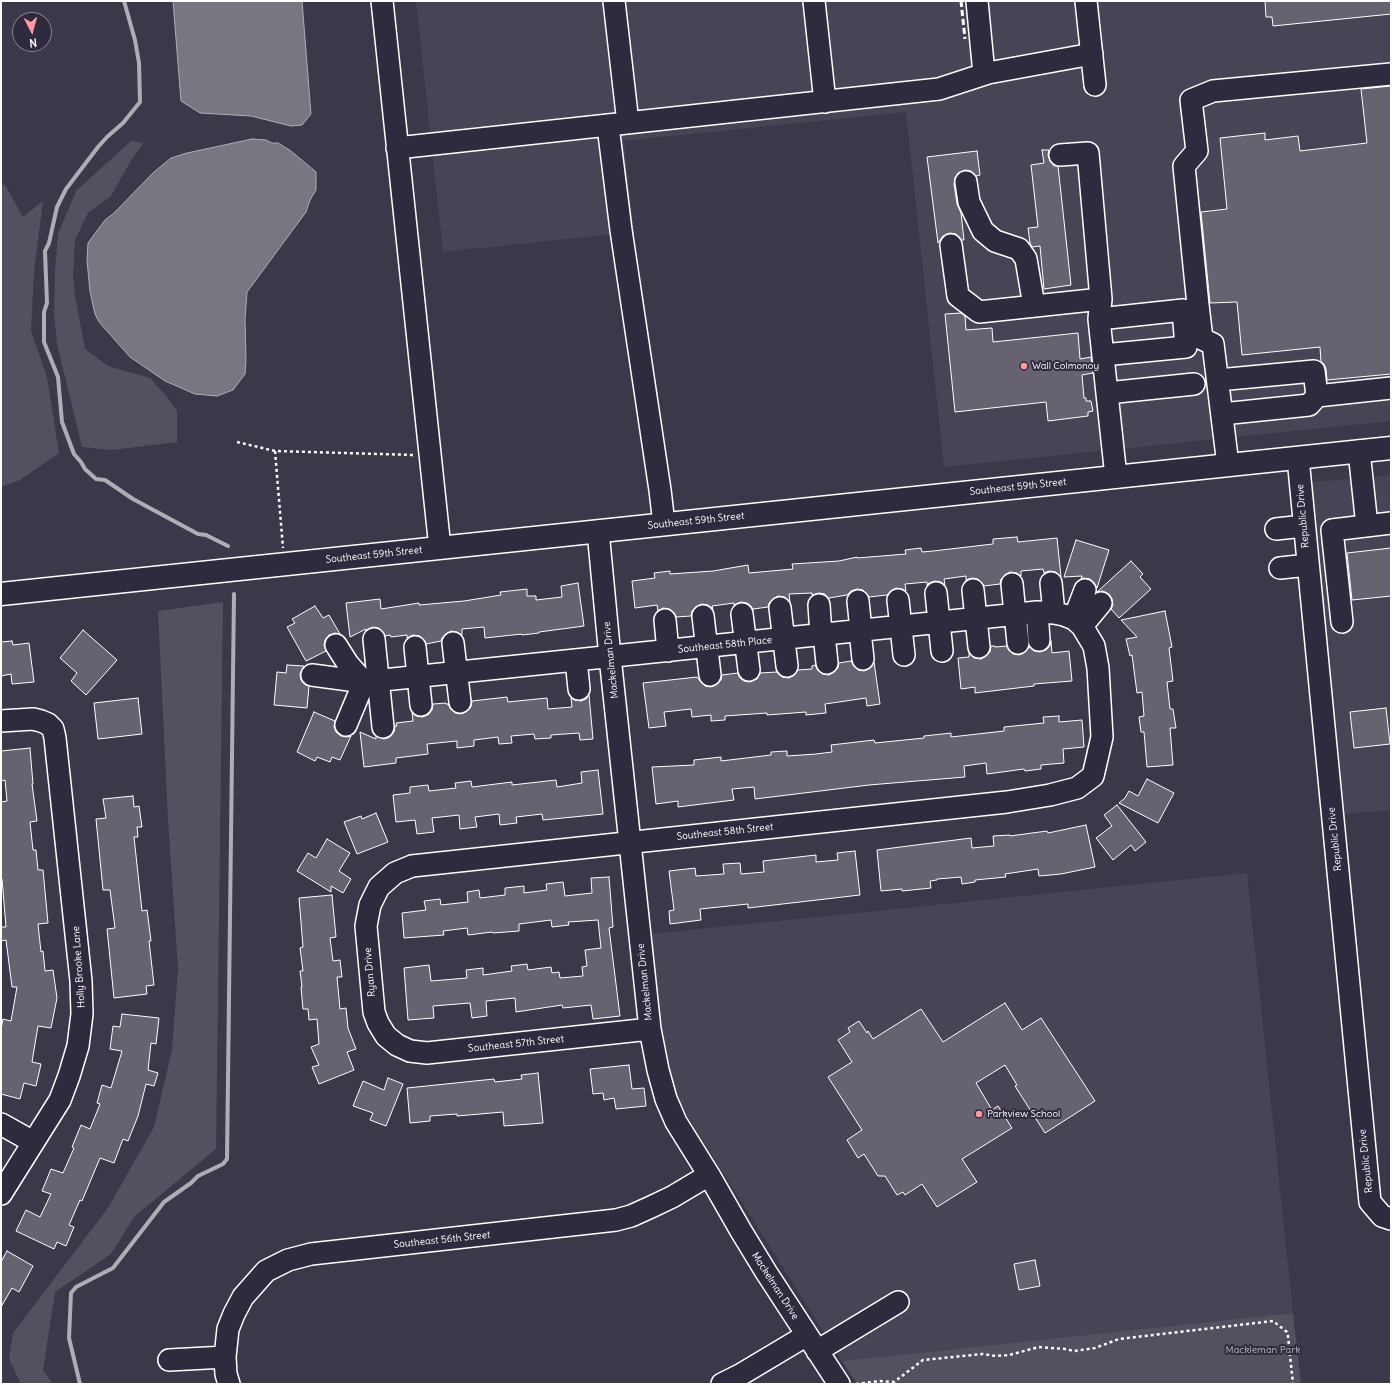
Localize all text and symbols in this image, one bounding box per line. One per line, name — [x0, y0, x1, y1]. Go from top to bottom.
north arrow — [12, 12, 52, 52]
text: N — [29, 36, 38, 50]
place label: Wall Colmonoy — [1032, 360, 1099, 372]
marker: Wall Colmonoy — [1019, 361, 1029, 371]
street label: Southeast 59th Street — [969, 476, 1067, 498]
street label: Republic Drive — [1294, 483, 1312, 549]
street label: Southeast 59th Street — [647, 510, 745, 532]
street label: Southeast 59th Street — [325, 544, 423, 566]
street label: Mackelman Drive — [601, 621, 621, 699]
street label: Southeast 58th Place — [677, 634, 773, 656]
street label: Republic Drive — [1326, 806, 1344, 872]
street label: Southeast 58th Street — [676, 821, 774, 843]
street label: Holly Brooke Lane — [70, 926, 88, 1008]
street label: Mackelman Drive — [635, 943, 655, 1021]
street label: Ryan Drive — [362, 947, 378, 997]
street label: Southeast 57th Street — [467, 1033, 565, 1055]
place label: Parkview School — [987, 1108, 1060, 1120]
marker: Parkview School — [974, 1109, 984, 1119]
street label: Republic Drive — [1357, 1128, 1375, 1194]
street label: Southeast 56th Street — [393, 1229, 491, 1251]
street label: Mackelman Drive — [749, 1250, 801, 1322]
park label: Mackleman Park — [1226, 1344, 1300, 1356]

